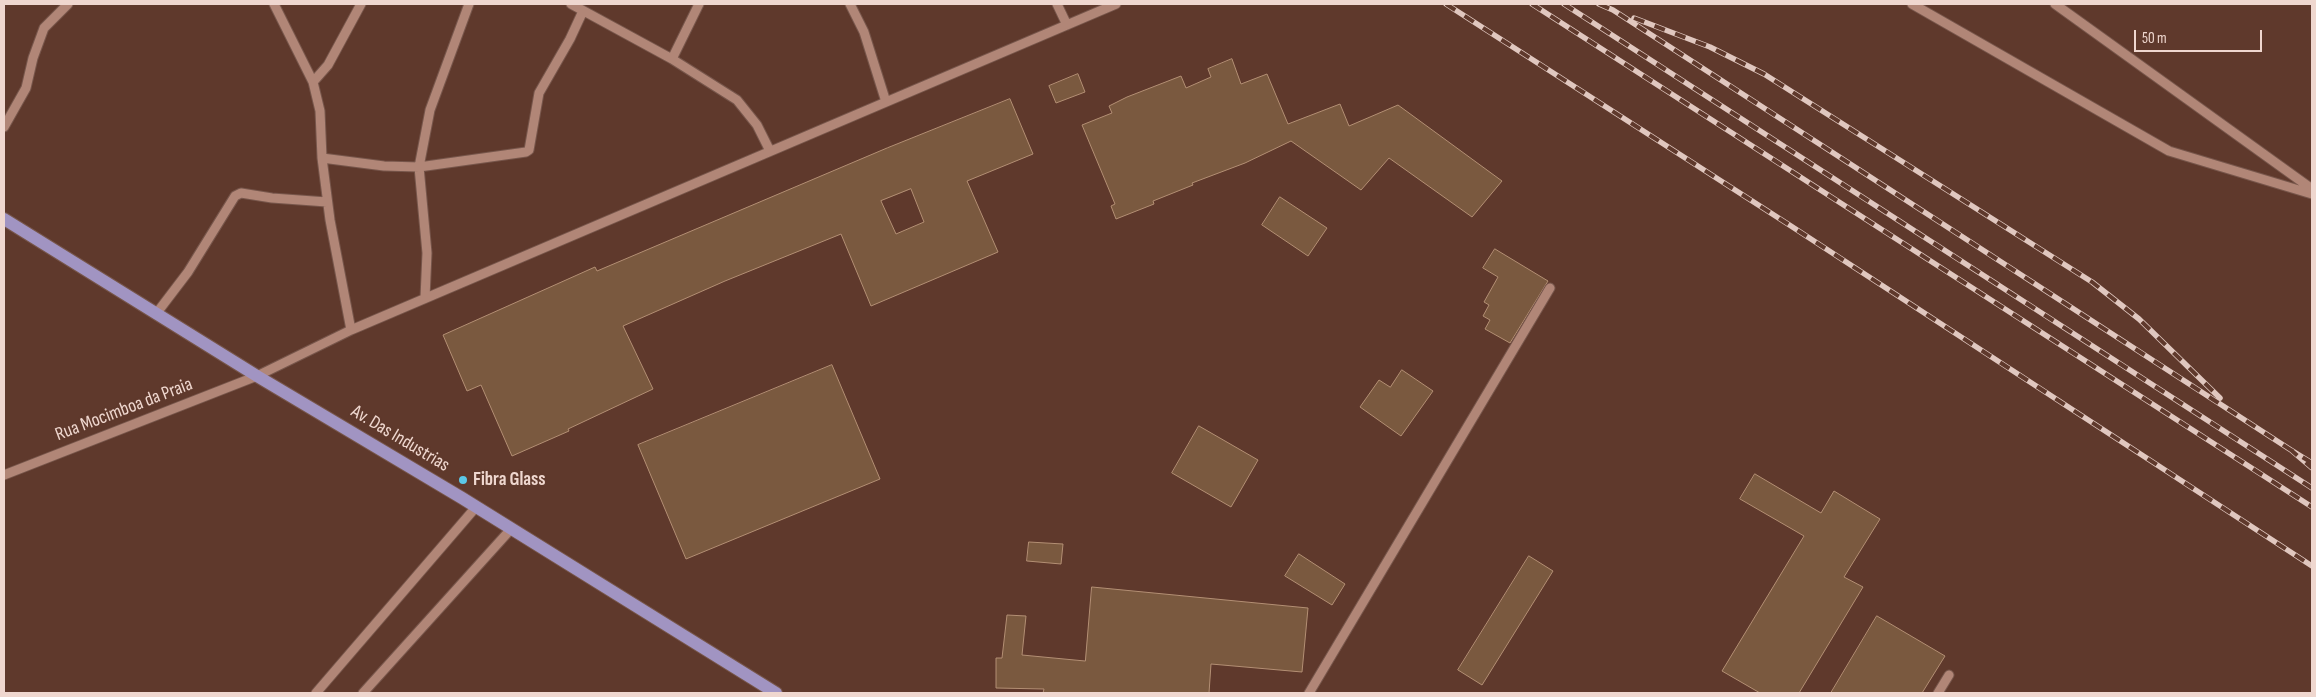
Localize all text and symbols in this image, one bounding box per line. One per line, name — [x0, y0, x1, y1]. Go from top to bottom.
scale bar — [2136, 20, 2264, 52]
text: 50 m — [2142, 29, 2167, 48]
street label: Rua Mocimboa da Praia — [52, 373, 196, 447]
street label: Av. Das Industrias — [347, 401, 453, 477]
place label: Fibra Glass — [473, 469, 545, 491]
marker: Fibra Glass — [457, 474, 469, 486]

